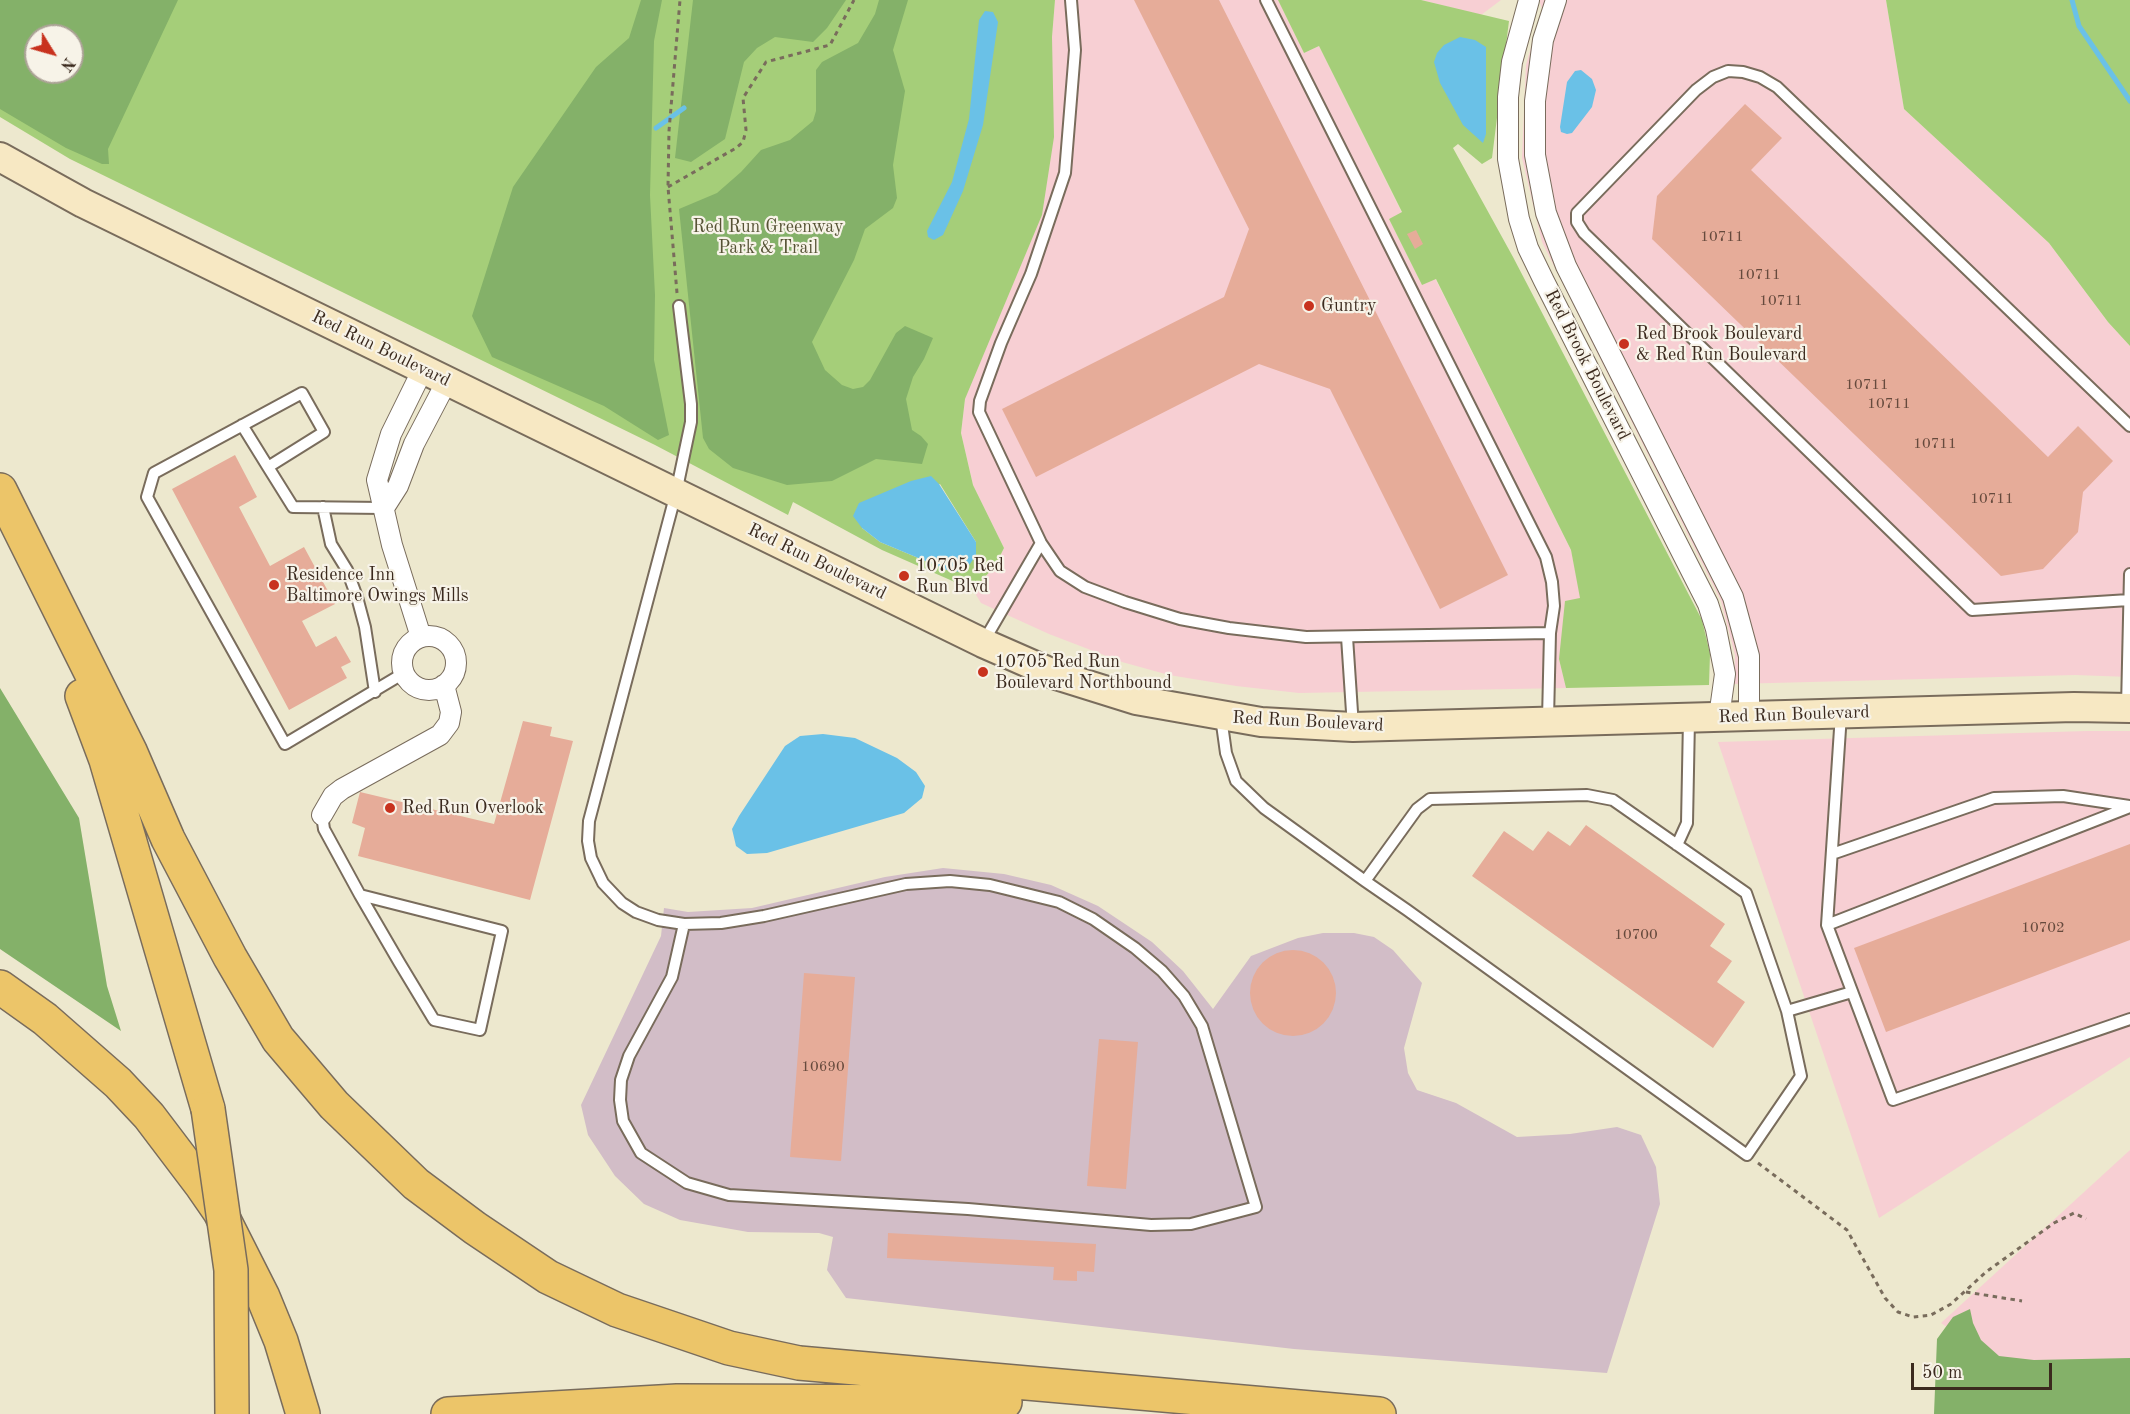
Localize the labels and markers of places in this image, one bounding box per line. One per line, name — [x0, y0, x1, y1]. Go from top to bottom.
place label: Guntry — [1321, 295, 1377, 317]
marker: Guntry — [1302, 299, 1316, 313]
place label: Red Brook Boulevard & Red Run Boulevard — [1636, 323, 1807, 366]
marker: Red Brook Boulevard & Red Run Boulevard — [1617, 337, 1631, 351]
place label: 10705 Red Run Blvd — [916, 555, 1004, 598]
place label: Residence Inn Baltimore Owings Mills — [286, 564, 468, 606]
marker: 10705 Red Run Blvd — [897, 569, 911, 583]
marker: Residence Inn Baltimore Owings Mills — [267, 578, 281, 592]
place label: 10705 Red Run Boulevard Northbound — [995, 651, 1172, 694]
marker: 10705 Red Run Boulevard Northbound — [976, 665, 990, 679]
place label: Red Run Overlook — [402, 797, 544, 819]
marker: Red Run Overlook — [383, 801, 397, 815]

